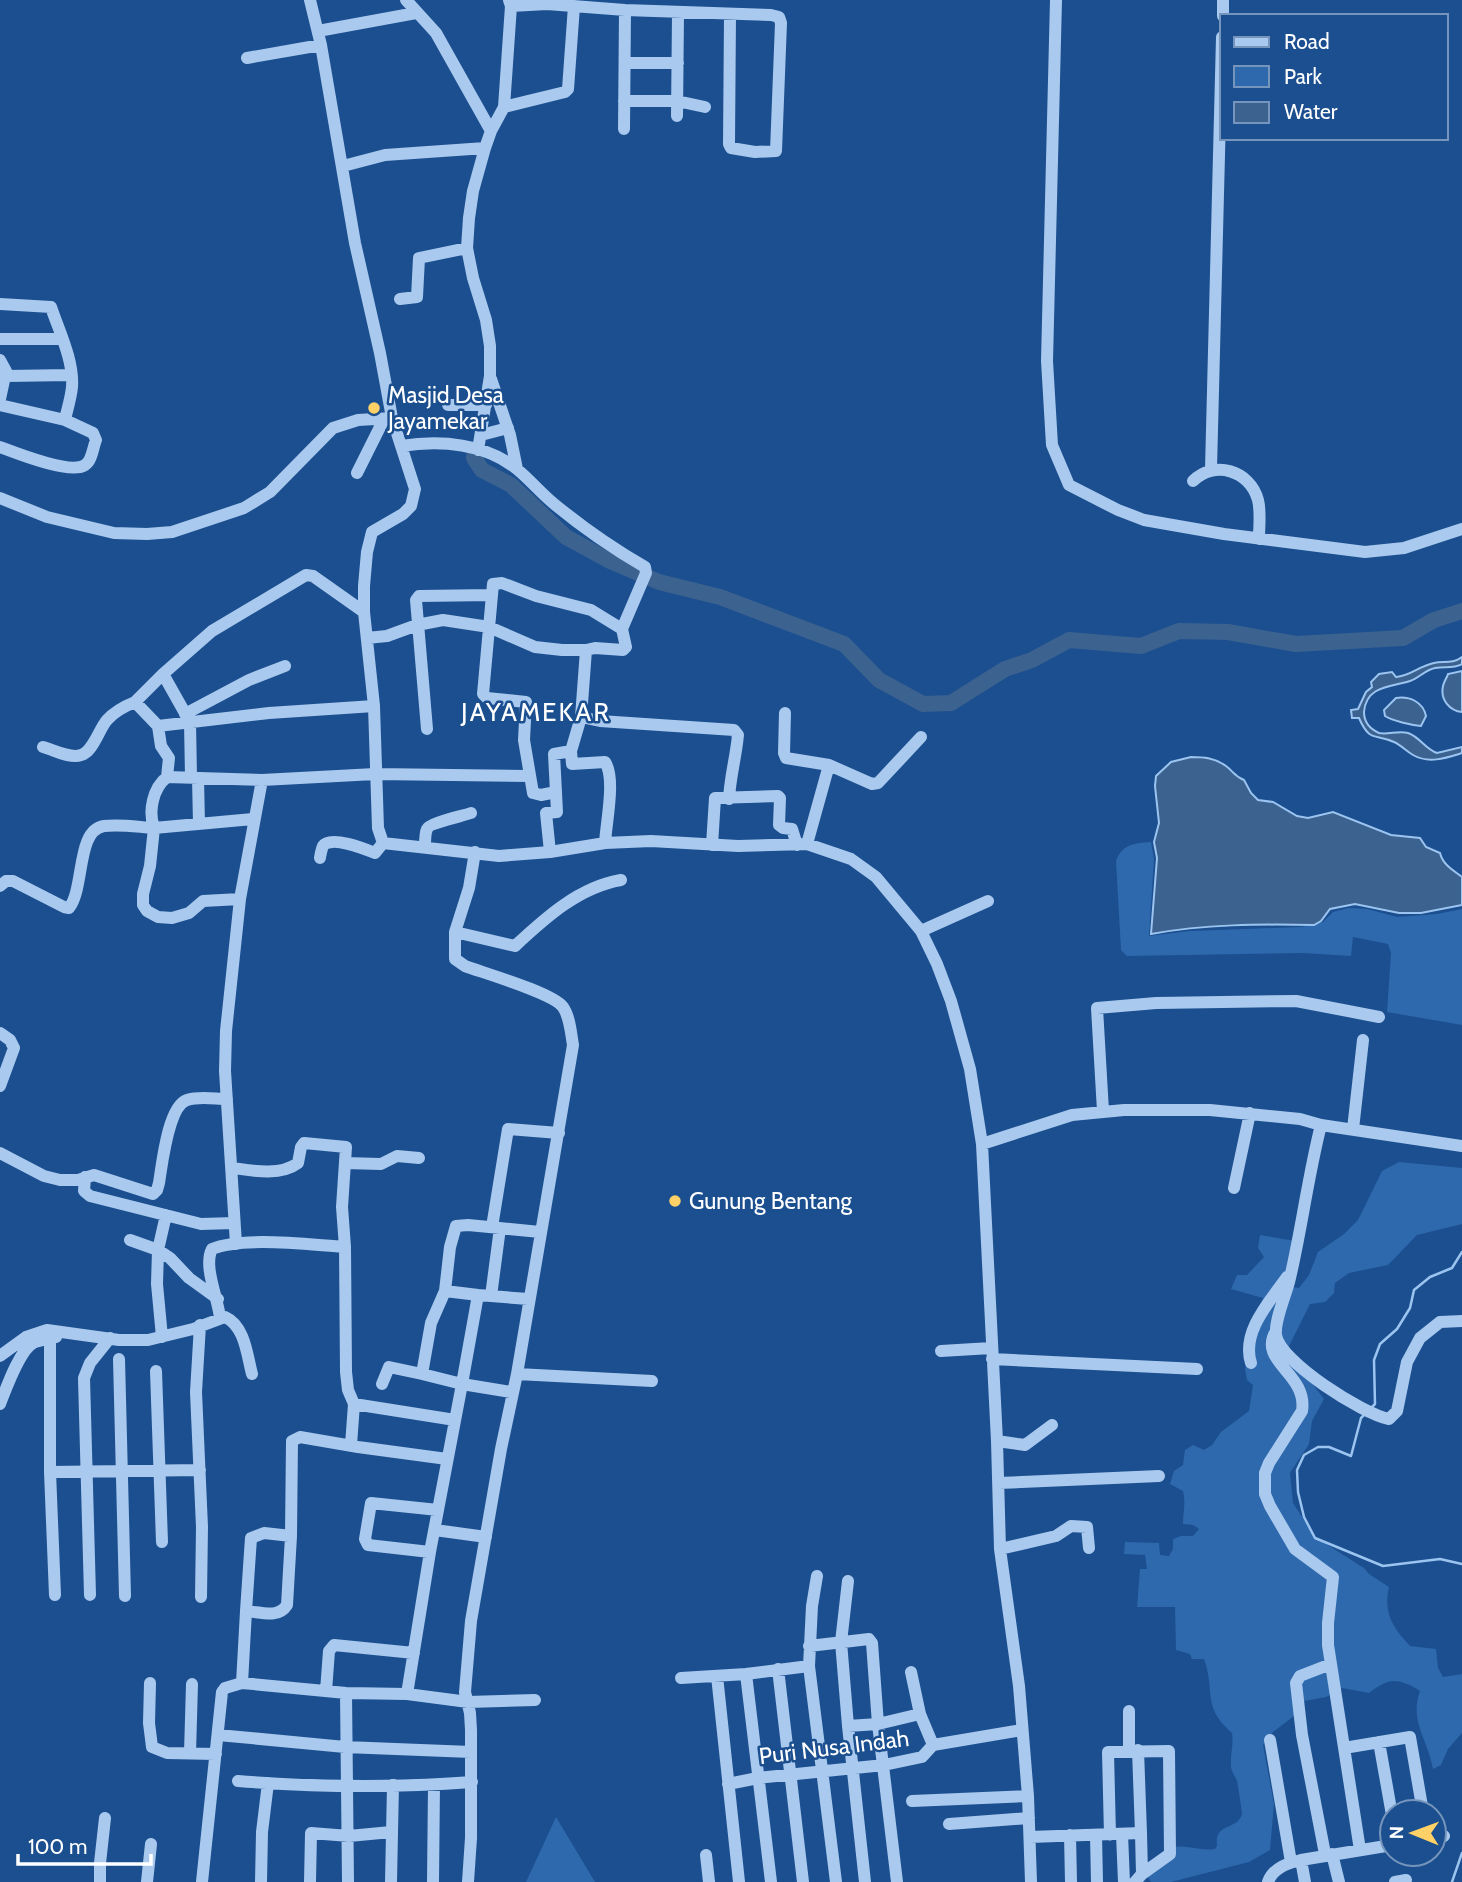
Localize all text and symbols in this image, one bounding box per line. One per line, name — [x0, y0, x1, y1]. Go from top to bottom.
legend — [1220, 14, 1448, 140]
text: Road — [1284, 29, 1330, 54]
text: Park — [1284, 64, 1322, 89]
text: Water — [1284, 99, 1338, 124]
place label: Masjid Desa Jayamekar — [387, 381, 504, 435]
marker: Masjid Desa Jayamekar — [366, 400, 382, 416]
district label: JAYAMEKAR — [460, 696, 611, 728]
place label: Gunung Bentang — [689, 1187, 853, 1215]
marker: Gunung Bentang — [667, 1193, 683, 1209]
street label: Puri Nusa Indah — [757, 1724, 911, 1770]
north arrow — [1378, 1798, 1448, 1868]
scale bar — [18, 1822, 150, 1866]
text: N — [1385, 1826, 1408, 1840]
text: 100 m — [28, 1834, 87, 1859]

